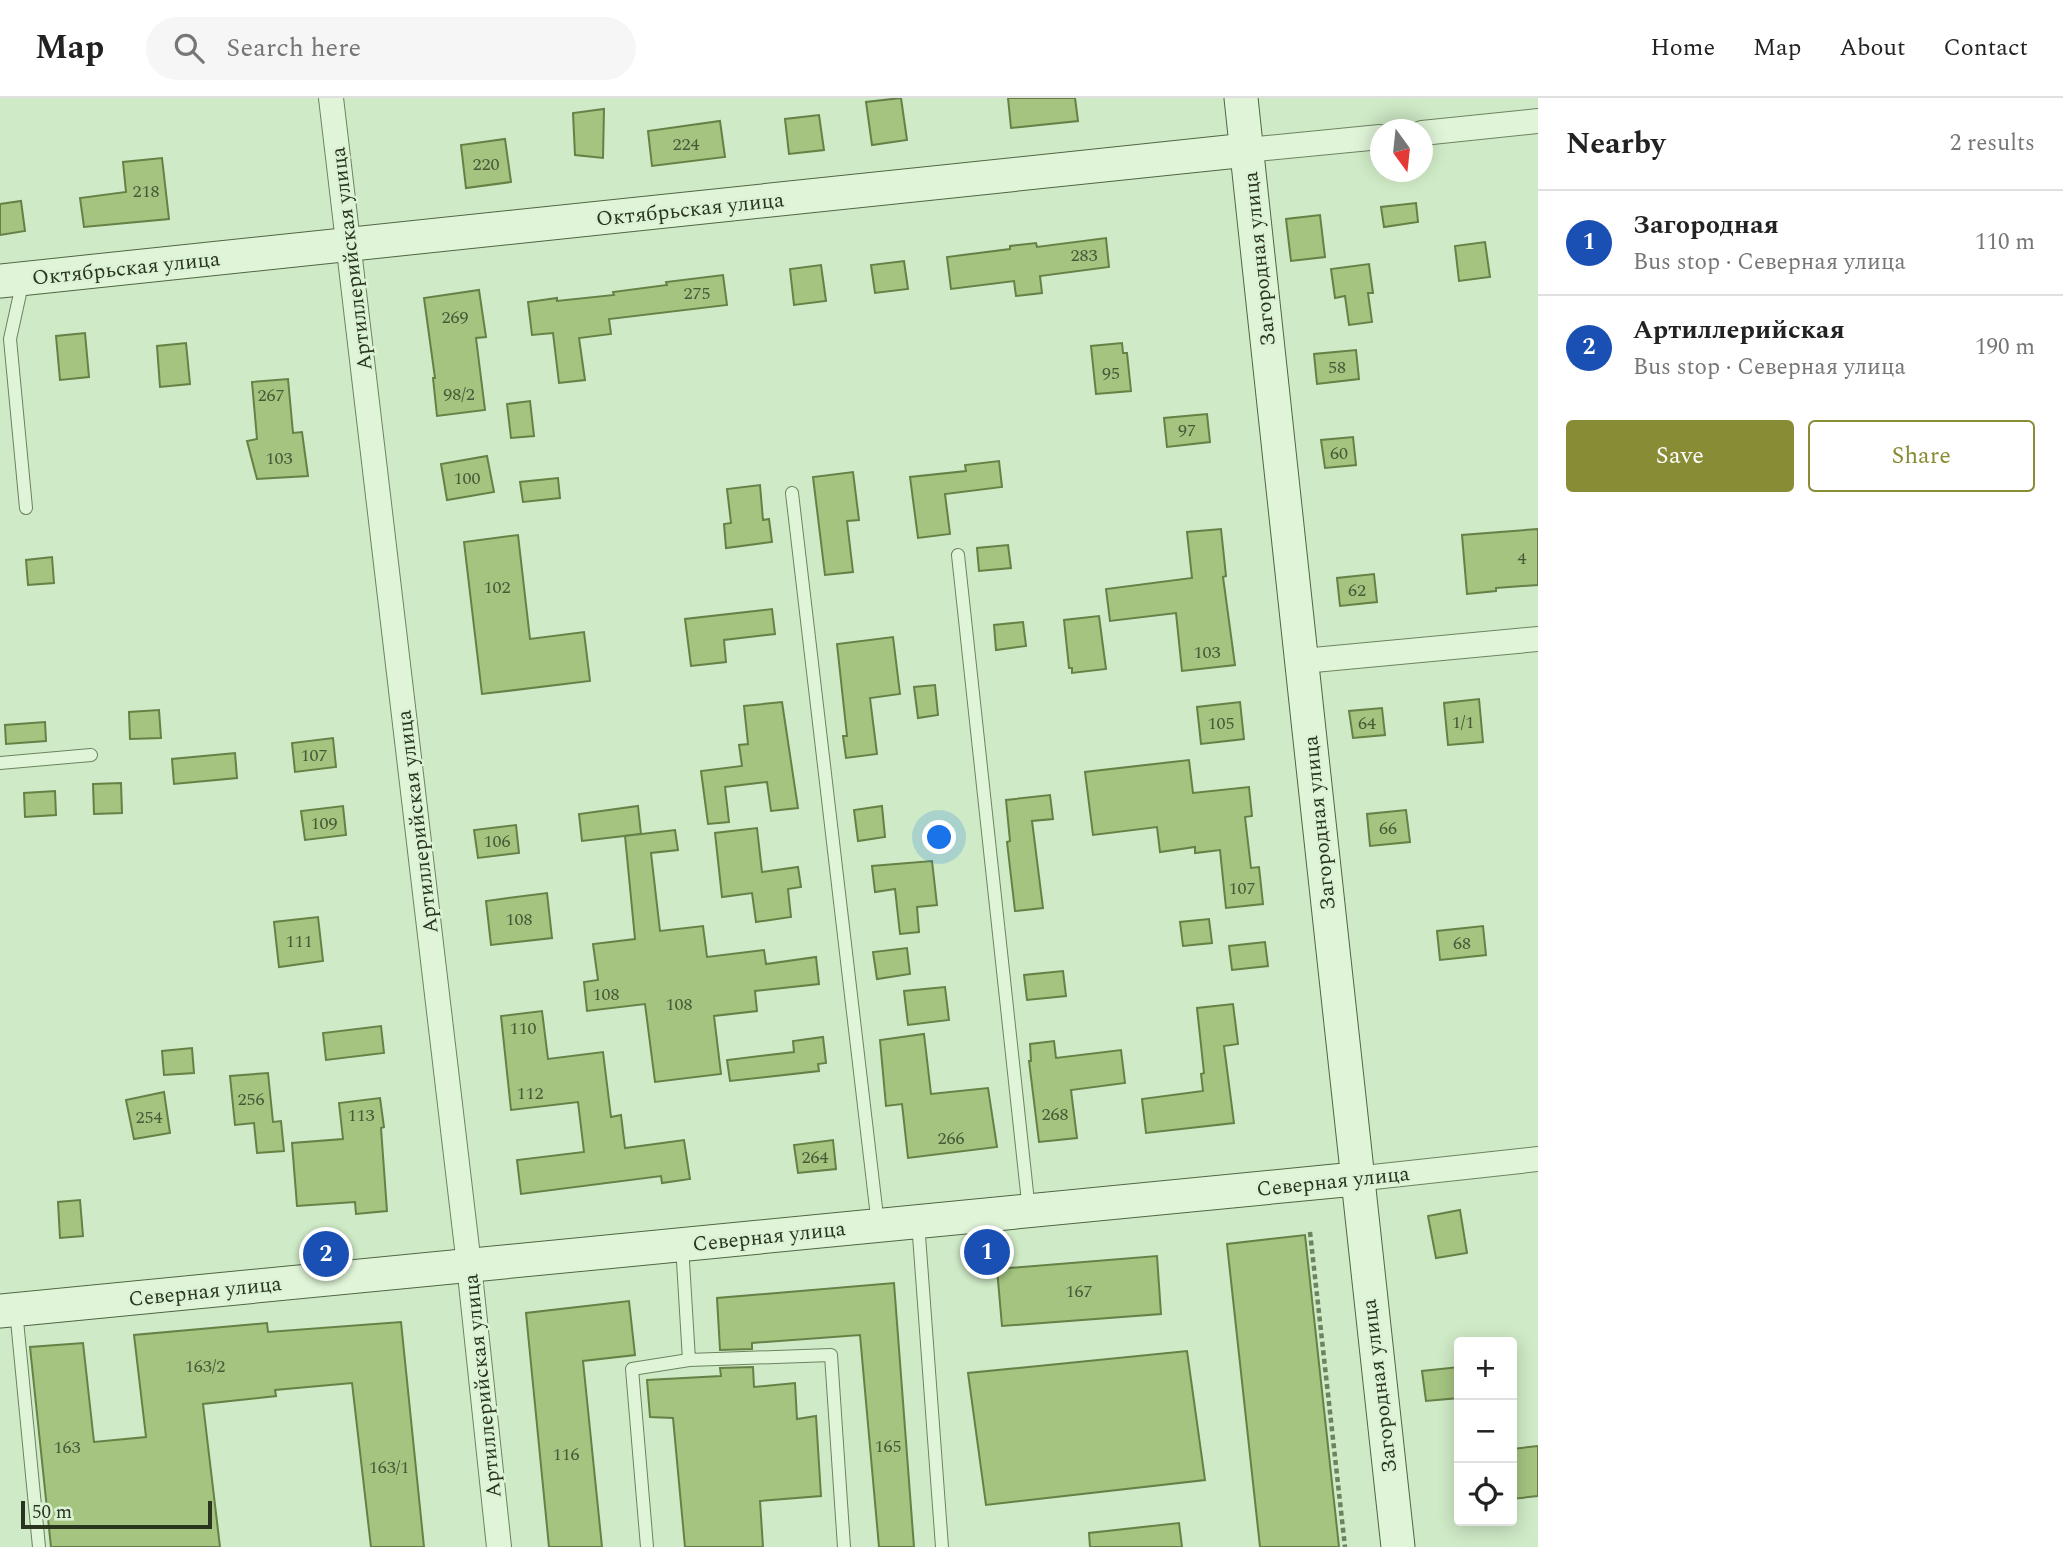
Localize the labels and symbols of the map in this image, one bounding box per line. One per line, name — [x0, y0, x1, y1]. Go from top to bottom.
north arrow — [1370, 119, 1433, 182]
house number: 224 — [673, 131, 700, 158]
street label: Артиллерийская улица — [322, 144, 382, 373]
house number: 220 — [473, 151, 500, 178]
street label: Загородная улица — [1235, 169, 1285, 348]
house number: 218 — [133, 178, 160, 205]
street label: Октябрьская улица — [595, 184, 786, 236]
house number: 283 — [1071, 242, 1098, 269]
street label: Октябрьская улица — [31, 243, 222, 295]
house number: 275 — [684, 280, 711, 307]
house number: 269 — [442, 304, 469, 331]
house number: 58 — [1328, 354, 1346, 381]
house number: 95 — [1102, 360, 1120, 387]
house number: 98/2 — [443, 381, 475, 408]
house number: 267 — [258, 382, 285, 409]
house number: 97 — [1178, 417, 1196, 444]
house number: 60 — [1330, 440, 1348, 467]
house number: 103 — [266, 445, 293, 472]
house number: 100 — [454, 465, 481, 492]
house number: 4 — [1518, 545, 1527, 572]
house number: 102 — [484, 574, 511, 601]
house number: 62 — [1348, 577, 1366, 604]
house number: 103 — [1194, 639, 1221, 666]
street label: Артиллерийская улица — [388, 707, 448, 936]
house number: 1/1 — [1452, 709, 1474, 736]
house number: 105 — [1208, 710, 1235, 737]
house number: 64 — [1358, 710, 1376, 737]
street label: Загородная улица — [1295, 733, 1345, 912]
house number: 107 — [301, 742, 328, 769]
house number: 109 — [311, 810, 338, 837]
house number: 66 — [1379, 815, 1397, 842]
your location — [922, 820, 956, 854]
house number: 106 — [484, 828, 511, 855]
house number: 107 — [1229, 875, 1256, 902]
house number: 108 — [506, 906, 533, 933]
house number: 111 — [286, 928, 313, 955]
house number: 68 — [1453, 930, 1471, 957]
house number: 108 — [593, 981, 620, 1008]
house number: 108 — [666, 991, 693, 1018]
house number: 110 — [510, 1015, 537, 1042]
house number: 112 — [517, 1080, 544, 1107]
house number: 256 — [238, 1086, 265, 1113]
house number: 268 — [1042, 1101, 1069, 1128]
house number: 113 — [348, 1102, 375, 1129]
house number: 254 — [136, 1104, 163, 1131]
house number: 266 — [938, 1125, 965, 1152]
house number: 264 — [802, 1144, 829, 1171]
street label: Северная улица — [1255, 1158, 1412, 1206]
street label: Северная улица — [691, 1213, 848, 1261]
pin: 1 — [964, 1226, 1010, 1278]
pin: 2 — [303, 1228, 349, 1280]
street label: Северная улица — [127, 1268, 284, 1316]
street label: Артиллерийская улица — [455, 1272, 511, 1500]
house number: 167 — [1066, 1278, 1093, 1305]
street label: Загородная улица — [1353, 1296, 1407, 1475]
house number: 163/2 — [185, 1353, 225, 1380]
house number: 165 — [875, 1433, 902, 1460]
house number: 163 — [54, 1434, 81, 1461]
house number: 116 — [553, 1441, 580, 1468]
house number: 163/1 — [369, 1454, 409, 1481]
scale bar — [21, 1498, 212, 1530]

